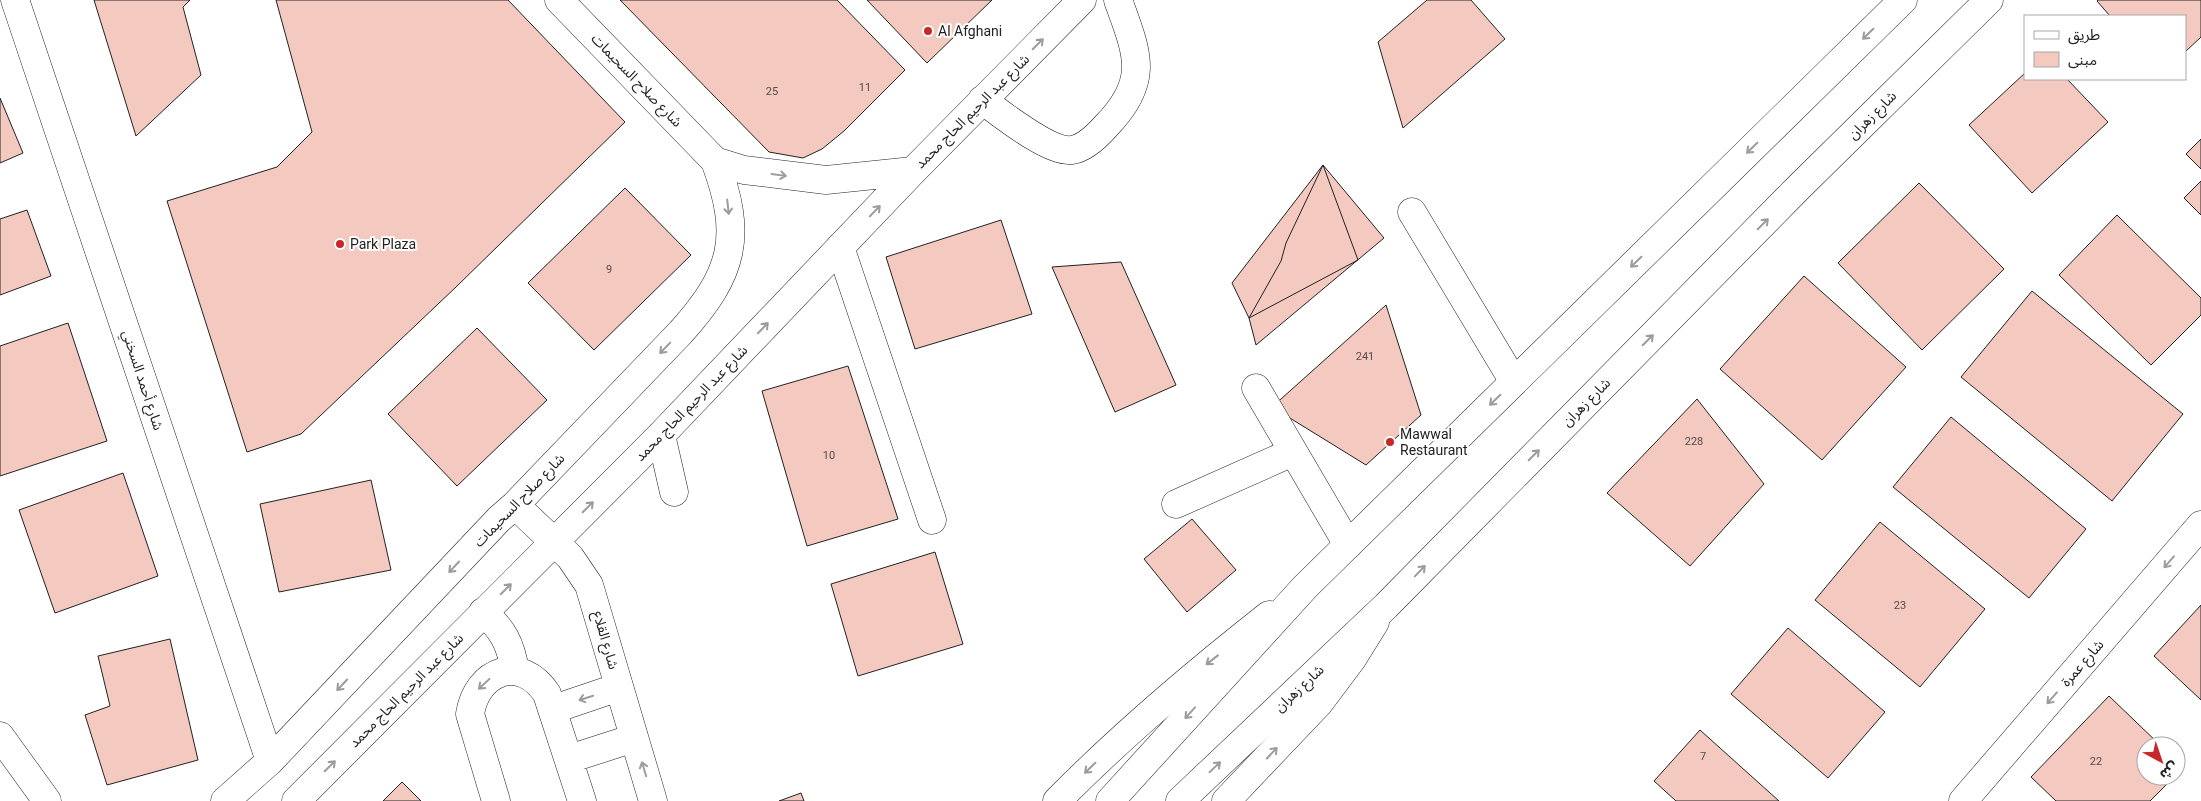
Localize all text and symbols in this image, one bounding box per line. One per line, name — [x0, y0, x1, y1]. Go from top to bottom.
legend — [2024, 15, 2186, 80]
place label: Al Afghani — [938, 23, 1002, 39]
marker: Al Afghani — [922, 25, 934, 37]
text: طريق — [2068, 26, 2100, 45]
one-way arrow — [1862, 28, 1874, 40]
street label: شارع صلاح السحيمات — [586, 30, 686, 132]
one-way arrow — [1031, 39, 1043, 51]
street label: شارع عبد الرحيم الحاج محمد — [912, 51, 1034, 173]
text: مبنى — [2068, 51, 2097, 69]
house number: 11 — [859, 81, 871, 94]
house number: 25 — [766, 85, 778, 98]
street label: شارع زهران — [1845, 88, 1902, 145]
one-way arrow — [1746, 142, 1758, 154]
one-way arrow — [771, 170, 787, 180]
one-way arrow — [723, 199, 733, 215]
one-way arrow — [869, 204, 881, 217]
one-way arrow — [1756, 219, 1768, 231]
place label: Park Plaza — [350, 236, 416, 252]
marker: Park Plaza — [334, 238, 346, 250]
one-way arrow — [1630, 256, 1642, 268]
house number: 9 — [606, 263, 612, 276]
one-way arrow — [757, 322, 769, 335]
street label: شارع أحمد السخني — [116, 328, 167, 433]
one-way arrow — [1642, 334, 1654, 346]
street label: شارع عبد الرحيم الحاج محمد — [632, 342, 753, 466]
one-way arrow — [659, 342, 671, 355]
house number: 241 — [1356, 350, 1374, 363]
street label: شارع زهران — [1559, 375, 1616, 432]
one-way arrow — [1489, 394, 1501, 406]
place label: Mawwal Restaurant — [1400, 426, 1468, 458]
house number: 228 — [1685, 435, 1703, 448]
marker: Mawwal Restaurant — [1384, 436, 1396, 448]
house number: 10 — [823, 449, 835, 462]
one-way arrow — [1528, 449, 1540, 462]
street label: شارع صلاح السحيمات — [470, 450, 570, 552]
one-way arrow — [582, 501, 594, 513]
one-way arrow — [2164, 555, 2175, 568]
one-way arrow — [448, 561, 460, 574]
one-way arrow — [1414, 565, 1426, 577]
one-way arrow — [500, 582, 512, 595]
house number: 23 — [1894, 599, 1906, 612]
street label: شارع القلاع — [587, 609, 622, 672]
street label: شارع عبد الرحيم الحاج محمد — [346, 630, 468, 752]
street label: شارع عمرة — [2057, 636, 2109, 692]
one-way arrow — [1205, 655, 1219, 665]
street label: شارع زهران — [1271, 661, 1329, 717]
one-way arrow — [478, 678, 491, 690]
one-way arrow — [336, 679, 348, 692]
one-way arrow — [2046, 692, 2057, 705]
one-way arrow — [579, 694, 595, 703]
one-way arrow — [1184, 707, 1196, 720]
north arrow — [2136, 736, 2186, 786]
one-way arrow — [1266, 746, 1278, 759]
house number: 7 — [1700, 750, 1706, 763]
house number: 22 — [2090, 755, 2102, 768]
text: ش — [2157, 759, 2182, 783]
one-way arrow — [324, 761, 336, 773]
one-way arrow — [1209, 761, 1222, 773]
one-way arrow — [638, 762, 648, 778]
one-way arrow — [1084, 762, 1097, 774]

